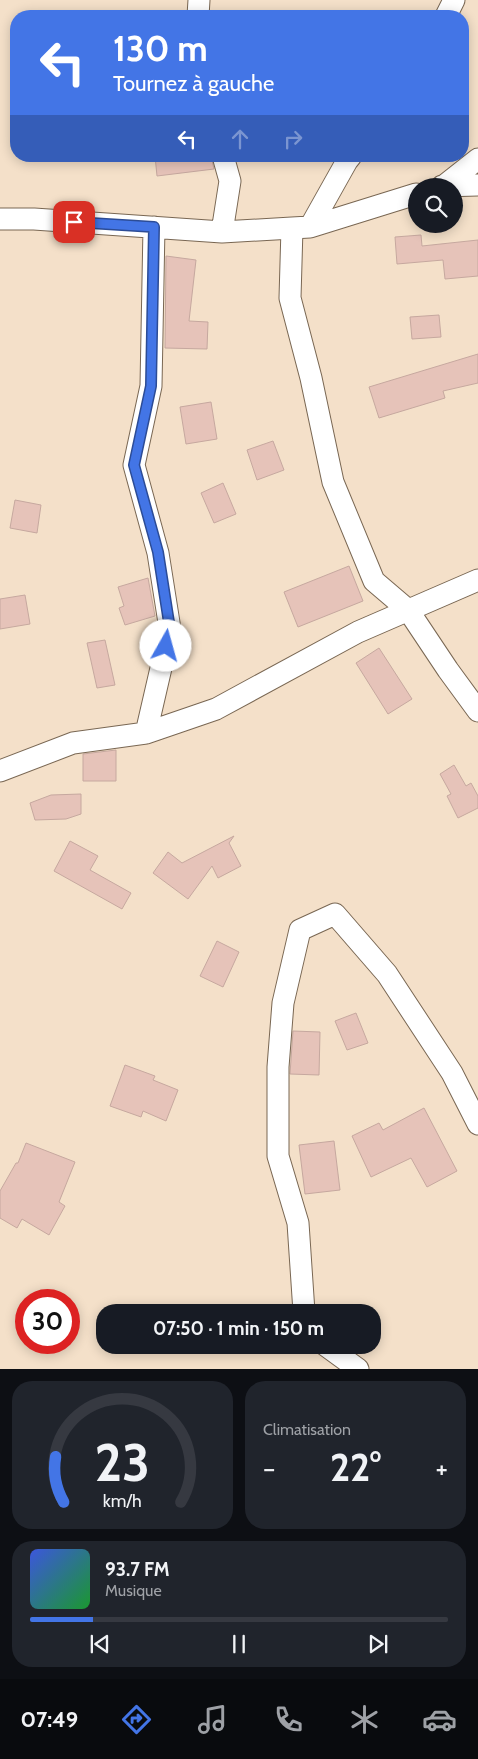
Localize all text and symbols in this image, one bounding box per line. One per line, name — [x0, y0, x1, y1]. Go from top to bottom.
text: 130 m — [113, 27, 208, 70]
icon: left — [30, 30, 95, 95]
text: Tournez à gauche — [113, 70, 274, 97]
icon: left — [173, 125, 201, 153]
icon: ahead — [226, 125, 254, 153]
icon: right — [279, 125, 307, 153]
map controls — [408, 178, 463, 233]
button: search — [408, 178, 463, 233]
pin — [53, 201, 95, 243]
icon: arrive — [60, 208, 88, 236]
position arrow — [139, 619, 191, 671]
speed limit sign: 30 — [15, 1289, 80, 1354]
text: 07:50 · 1 min · 150 m — [153, 1317, 324, 1340]
text: Climatisation — [263, 1420, 351, 1439]
text: 23 — [95, 1431, 150, 1494]
text: 22° — [330, 1444, 381, 1491]
text: − — [263, 1451, 275, 1485]
text: + — [436, 1451, 448, 1485]
text: km/h — [103, 1490, 142, 1511]
text: 93.7 FM — [105, 1558, 170, 1581]
text: Musique — [105, 1581, 162, 1600]
icon: previous — [86, 1630, 114, 1658]
icon: pause — [225, 1630, 253, 1658]
icon: next — [364, 1630, 392, 1658]
icon: directions — [119, 1702, 154, 1737]
icon: music — [195, 1702, 230, 1737]
icon: phone — [271, 1702, 306, 1737]
icon: climate — [347, 1702, 382, 1737]
icon: car — [422, 1702, 457, 1737]
text: 07:49 — [20, 1706, 78, 1733]

